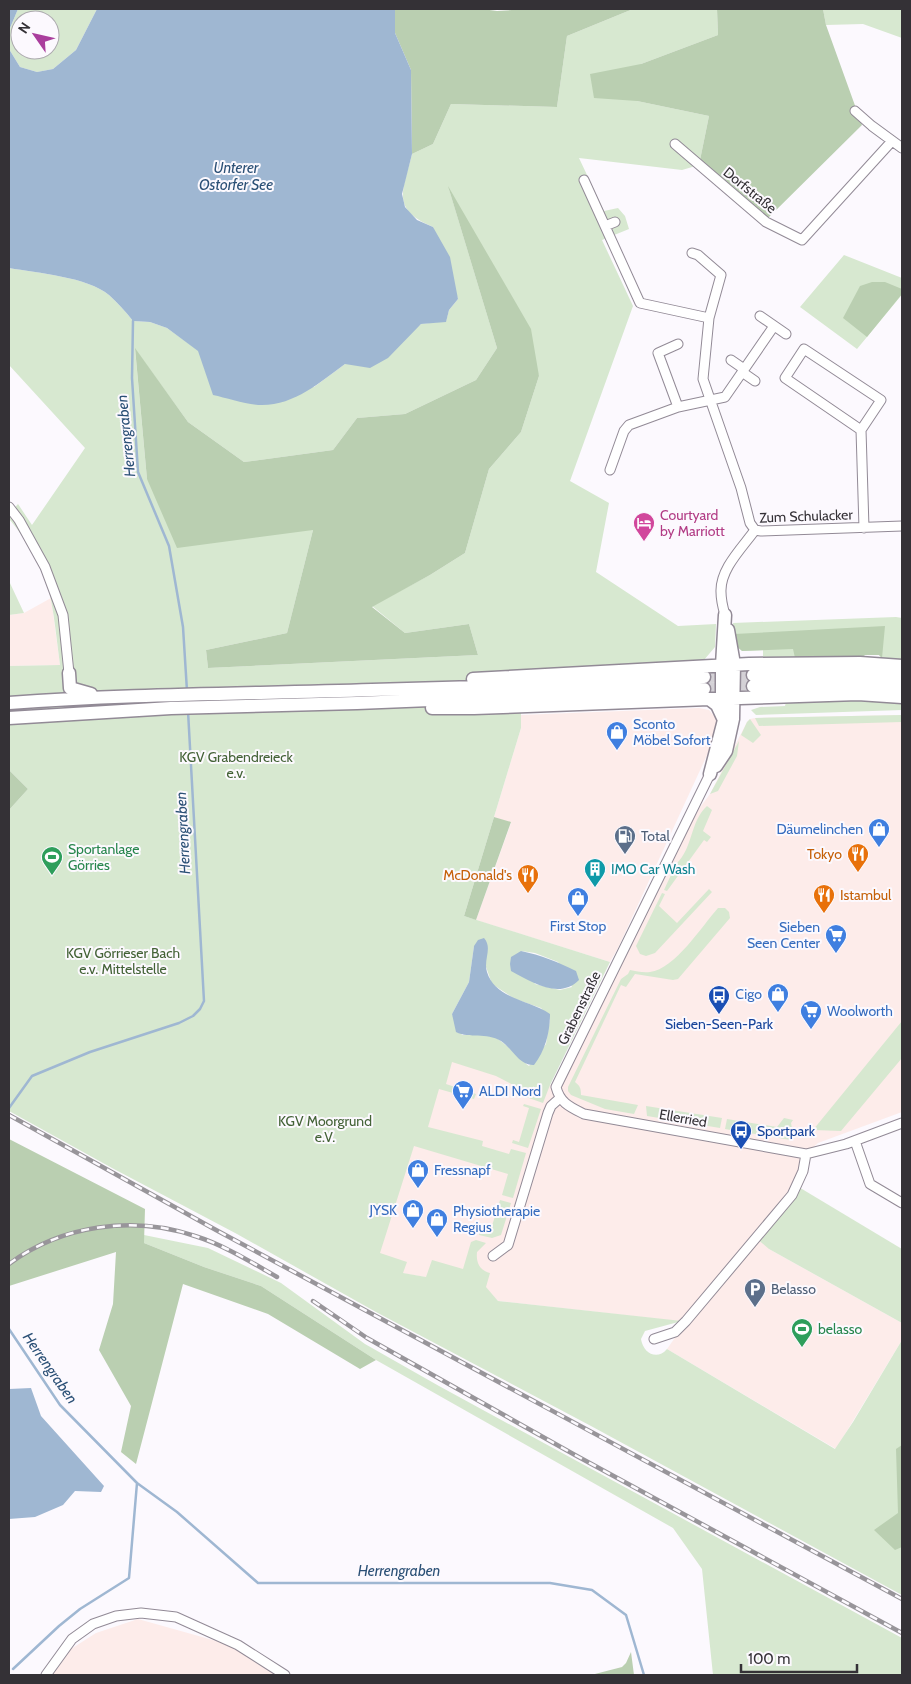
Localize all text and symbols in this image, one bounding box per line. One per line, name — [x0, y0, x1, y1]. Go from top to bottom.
north arrow — [10, 10, 60, 60]
text: N — [14, 19, 34, 37]
water label: Unterer Ostorfer See — [199, 159, 273, 194]
street label: Dorfstraße — [720, 163, 780, 217]
water label: Herrengraben — [113, 394, 139, 478]
street label: Zum Schulacker — [759, 505, 854, 527]
place label: Courtyard by Marriott — [660, 506, 725, 540]
hotel icon: Courtyard by Marriott — [632, 511, 656, 542]
place label: Sconto Möbel Sofort — [633, 715, 711, 749]
shop icon: Sconto Möbel Sofort — [605, 720, 629, 751]
park label: KGV Grabendreieck e.v. — [179, 748, 294, 782]
water label: Herrengraben — [172, 791, 194, 875]
shop icon: Däumelinchen — [867, 817, 891, 848]
place label: Däumelinchen — [776, 820, 863, 838]
fuel station icon: Total — [613, 824, 637, 855]
place label: Total — [641, 827, 670, 845]
place label: Sportanlage Görries — [68, 840, 139, 874]
restaurant icon: Tokyo — [846, 842, 870, 873]
sports icon: Sportanlage Görries — [40, 845, 64, 876]
place label: Tokyo — [807, 845, 842, 863]
building icon: IMO Car Wash — [583, 857, 607, 888]
place label: IMO Car Wash — [611, 860, 695, 878]
restaurant icon: McDonald's — [516, 863, 540, 894]
place label: McDonald's — [443, 866, 512, 884]
restaurant icon: Istambul — [812, 883, 836, 914]
shop icon: First Stop — [566, 886, 590, 917]
place label: Istambul — [840, 886, 892, 904]
place label: First Stop — [550, 917, 606, 935]
place label: Sieben Seen Center — [747, 918, 821, 952]
supermarket icon: Sieben Seen Center — [824, 923, 848, 954]
park label: KGV Görrieser Bach e.v. Mittelstelle — [66, 944, 180, 978]
street label: Grabenstraße — [553, 968, 605, 1048]
shop icon: Cigo — [766, 982, 790, 1013]
bus stop icon: Sieben-Seen-Park — [707, 984, 731, 1015]
place label: Cigo — [735, 985, 762, 1003]
supermarket icon: Woolworth — [799, 999, 823, 1030]
place label: Woolworth — [827, 1002, 893, 1020]
place label: Sieben-Seen-Park — [665, 1015, 774, 1033]
supermarket icon: ALDI Nord — [451, 1079, 475, 1110]
place label: ALDI Nord — [479, 1082, 541, 1100]
street label: Ellerried — [658, 1105, 708, 1131]
park label: KGV Moorgrund e.V. — [278, 1112, 372, 1146]
bus stop icon: Sportpark — [729, 1119, 753, 1150]
place label: Sportpark — [757, 1122, 816, 1140]
shop icon: Fressnapf — [406, 1158, 430, 1189]
place label: Fressnapf — [434, 1161, 491, 1179]
shop icon: JYSK — [401, 1198, 425, 1229]
place label: JYSK — [368, 1201, 397, 1219]
place label: Physiotherapie Regius — [453, 1202, 540, 1236]
shop icon: Physiotherapie Regius — [425, 1207, 449, 1238]
parking icon: Belasso — [743, 1277, 767, 1308]
place label: Belasso — [771, 1280, 816, 1298]
sports icon: belasso — [790, 1317, 814, 1348]
place label: belasso — [818, 1320, 863, 1338]
water label: Herrengraben — [19, 1329, 81, 1407]
water label: Herrengraben — [358, 1562, 440, 1580]
scale bar — [741, 1642, 857, 1674]
text: 100 m — [748, 1650, 790, 1668]

